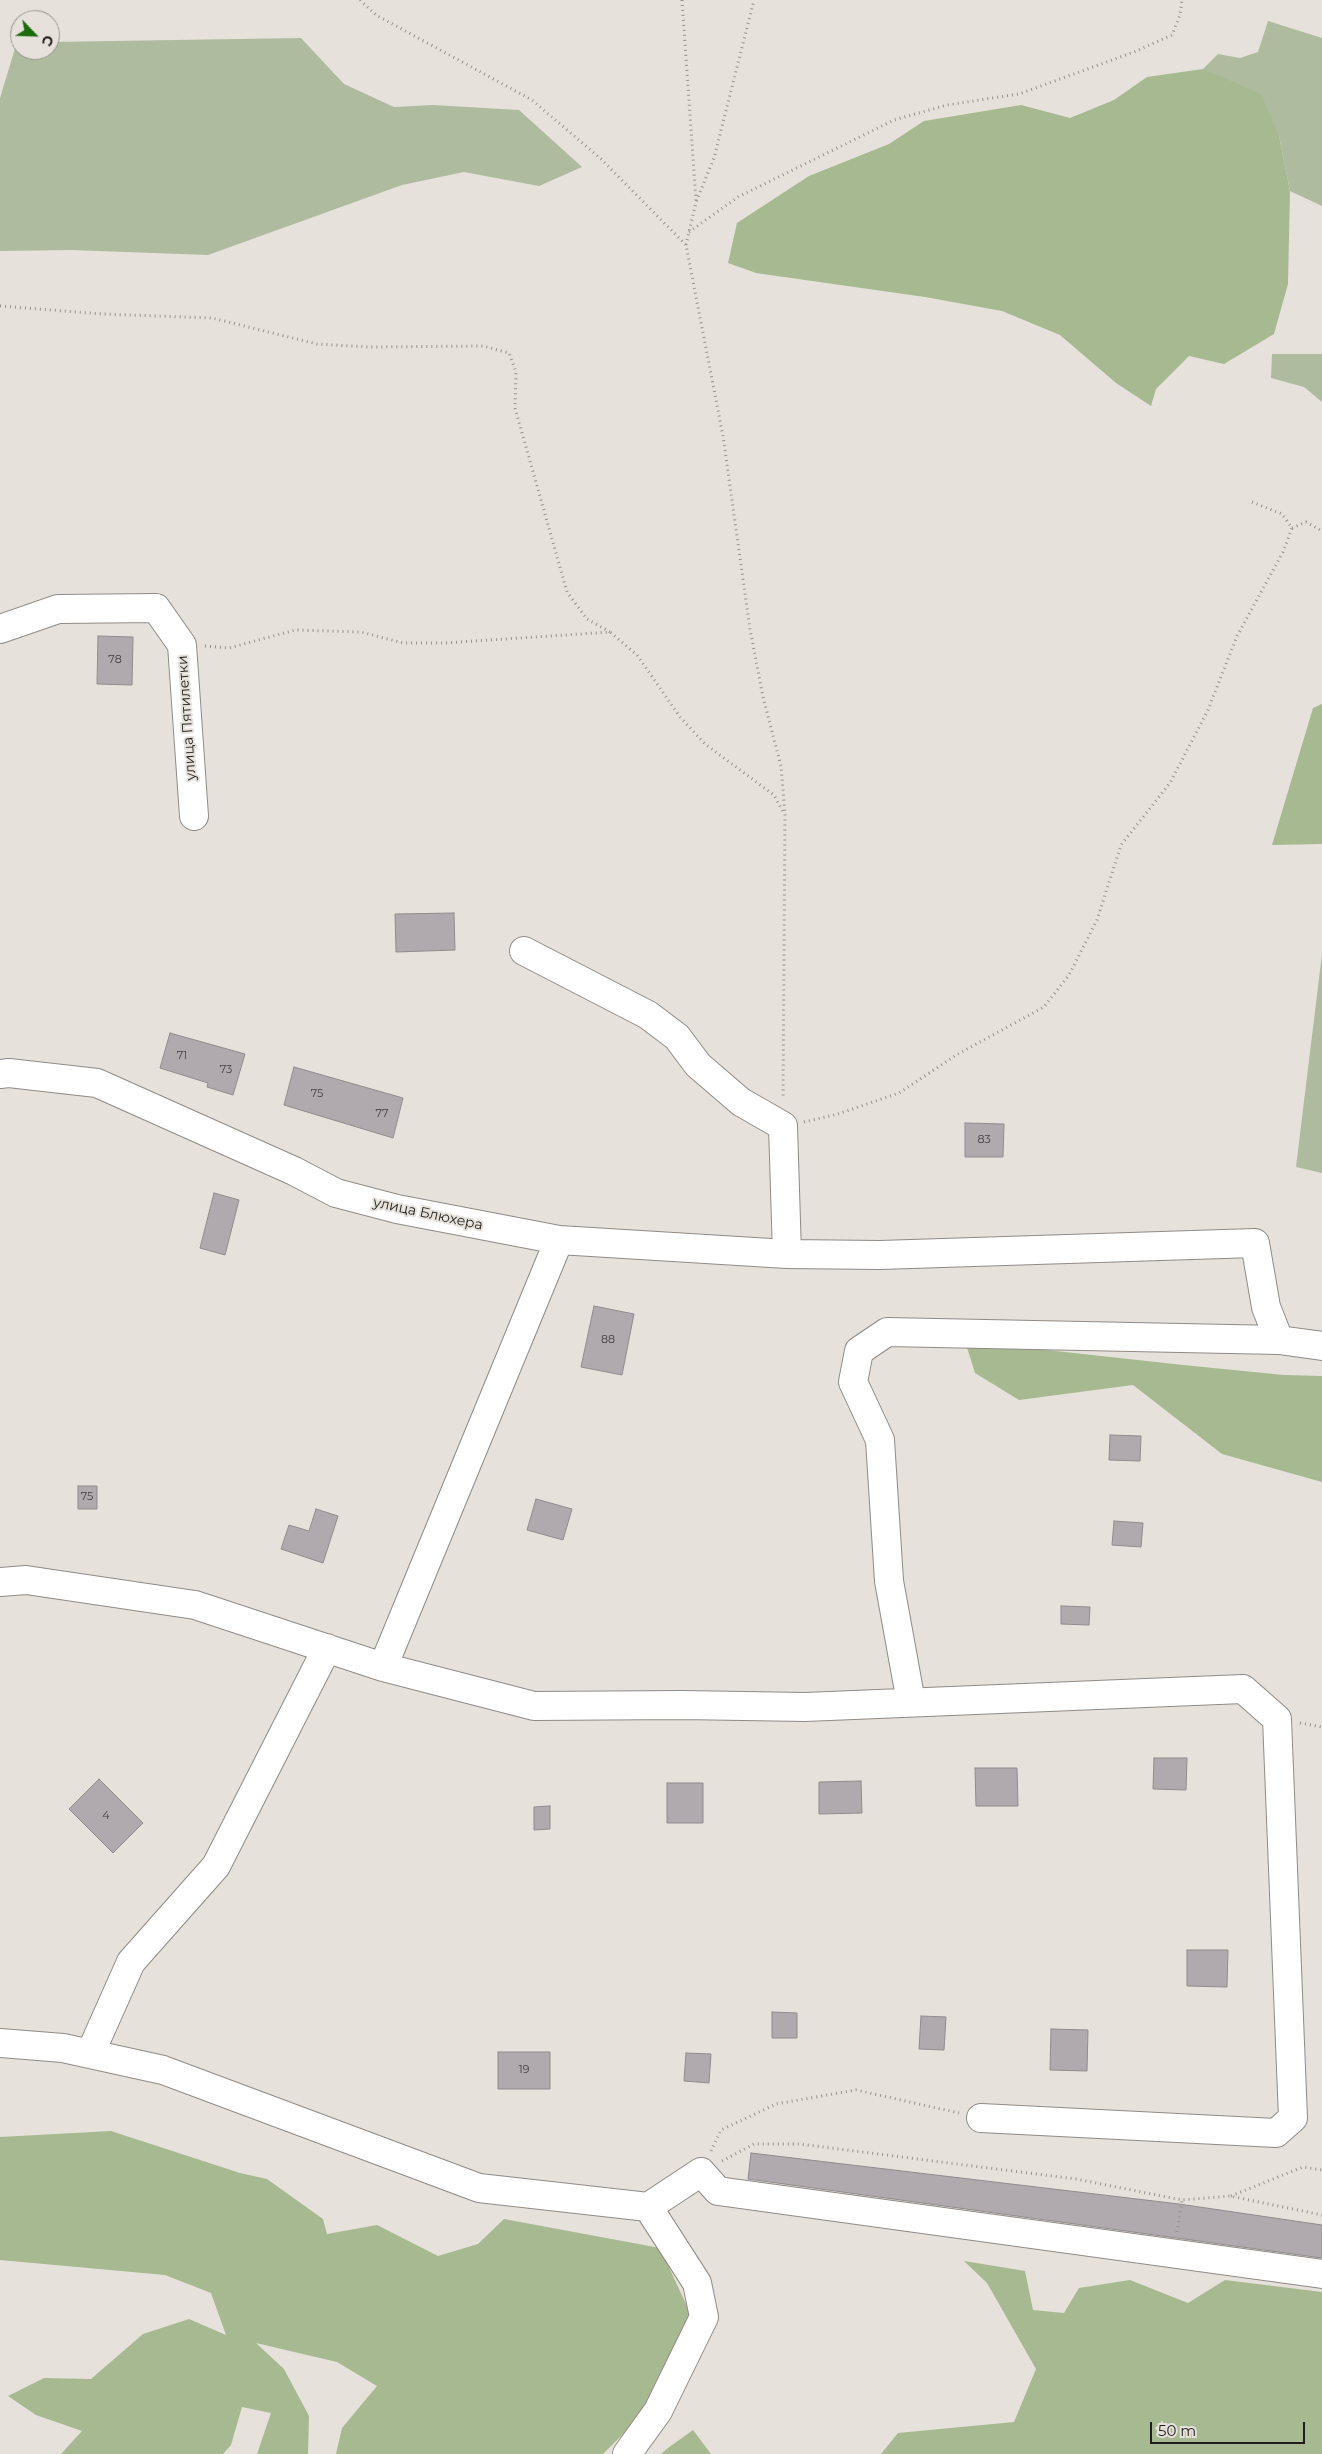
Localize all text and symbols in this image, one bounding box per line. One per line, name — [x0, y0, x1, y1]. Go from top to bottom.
north arrow — [10, 10, 60, 60]
text: С — [38, 32, 58, 49]
house number: 78 — [108, 653, 122, 667]
street label: улица Пятилетки — [174, 655, 200, 781]
house number: 71 — [177, 1049, 187, 1063]
house number: 73 — [220, 1063, 232, 1077]
house number: 75 — [311, 1087, 323, 1101]
house number: 77 — [376, 1107, 388, 1121]
house number: 83 — [977, 1133, 991, 1147]
street label: улица Блюхера — [372, 1194, 484, 1234]
house number: 88 — [601, 1333, 615, 1347]
house number: 75 — [81, 1490, 93, 1504]
house number: 4 — [102, 1809, 110, 1823]
house number: 19 — [519, 2063, 529, 2077]
scale bar — [1152, 2412, 1307, 2444]
text: 50 m — [1158, 2421, 1196, 2440]

